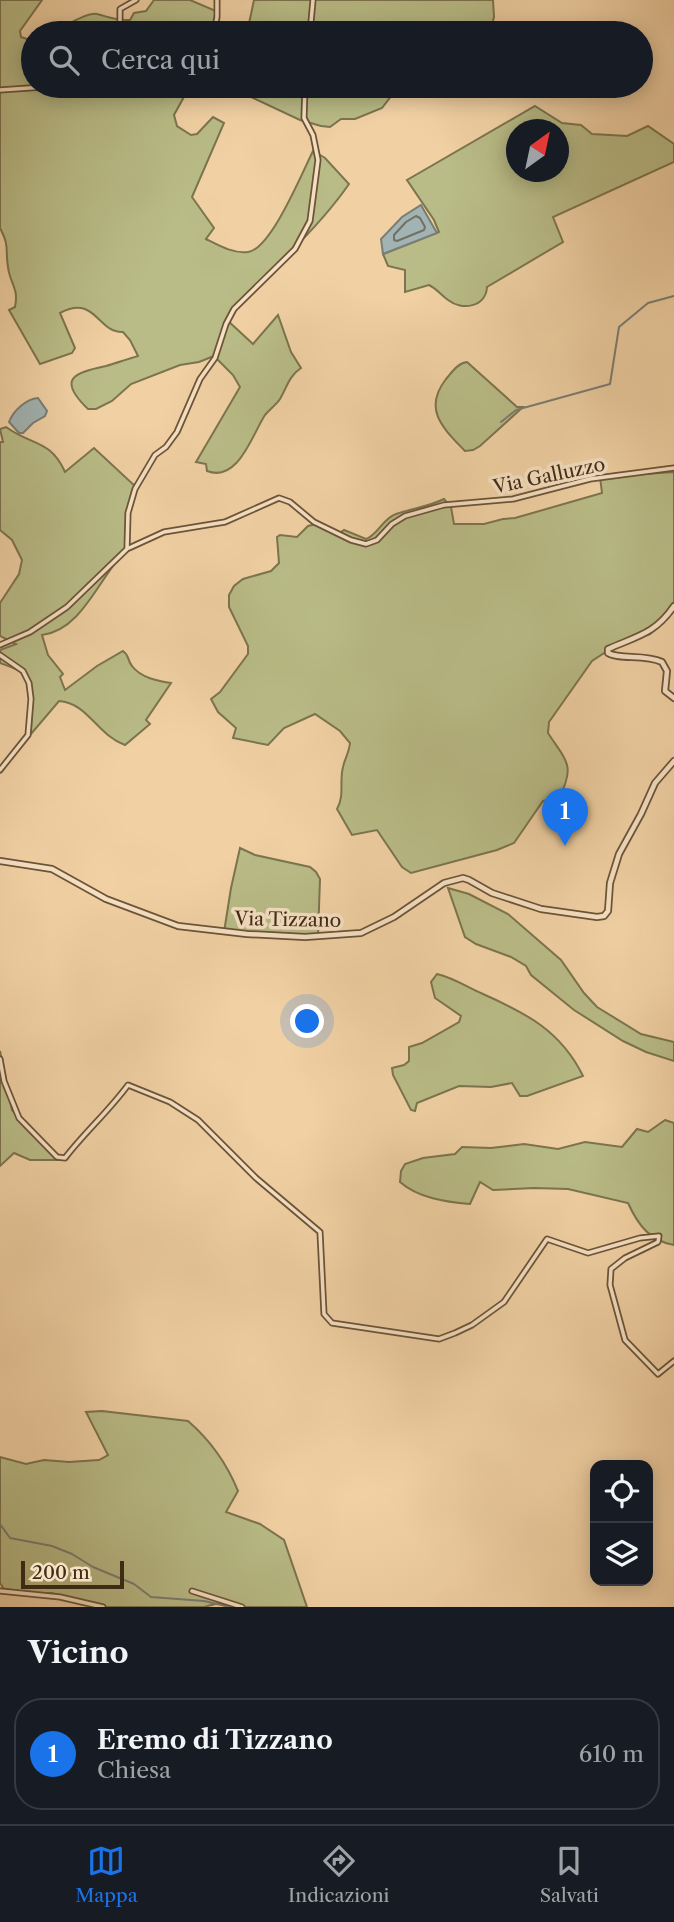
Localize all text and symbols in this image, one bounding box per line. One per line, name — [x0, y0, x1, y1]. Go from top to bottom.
search box — [21, 21, 653, 98]
icon: search — [45, 41, 83, 79]
text: Cerca qui — [101, 44, 220, 76]
north arrow — [506, 119, 569, 182]
street label: Via Galluzzo — [490, 452, 607, 499]
pin: 1 — [542, 788, 588, 846]
street label: Via Tizzano — [233, 907, 342, 932]
your location — [290, 1004, 324, 1038]
map controls — [590, 1460, 653, 1586]
button: locate — [590, 1460, 653, 1523]
button: layers — [590, 1523, 653, 1586]
scale bar — [21, 1558, 124, 1590]
text: 200 m — [32, 1561, 90, 1584]
text: Vicino — [28, 1634, 128, 1671]
text: Eremo di Tizzano — [97, 1724, 333, 1756]
text: 1 — [48, 1740, 58, 1768]
text: 610 m — [579, 1740, 644, 1768]
text: Chiesa — [97, 1756, 171, 1784]
tab: Mappa — [75, 1842, 138, 1907]
tab: Indicazioni — [288, 1842, 389, 1907]
tab: Salvati — [540, 1842, 599, 1907]

